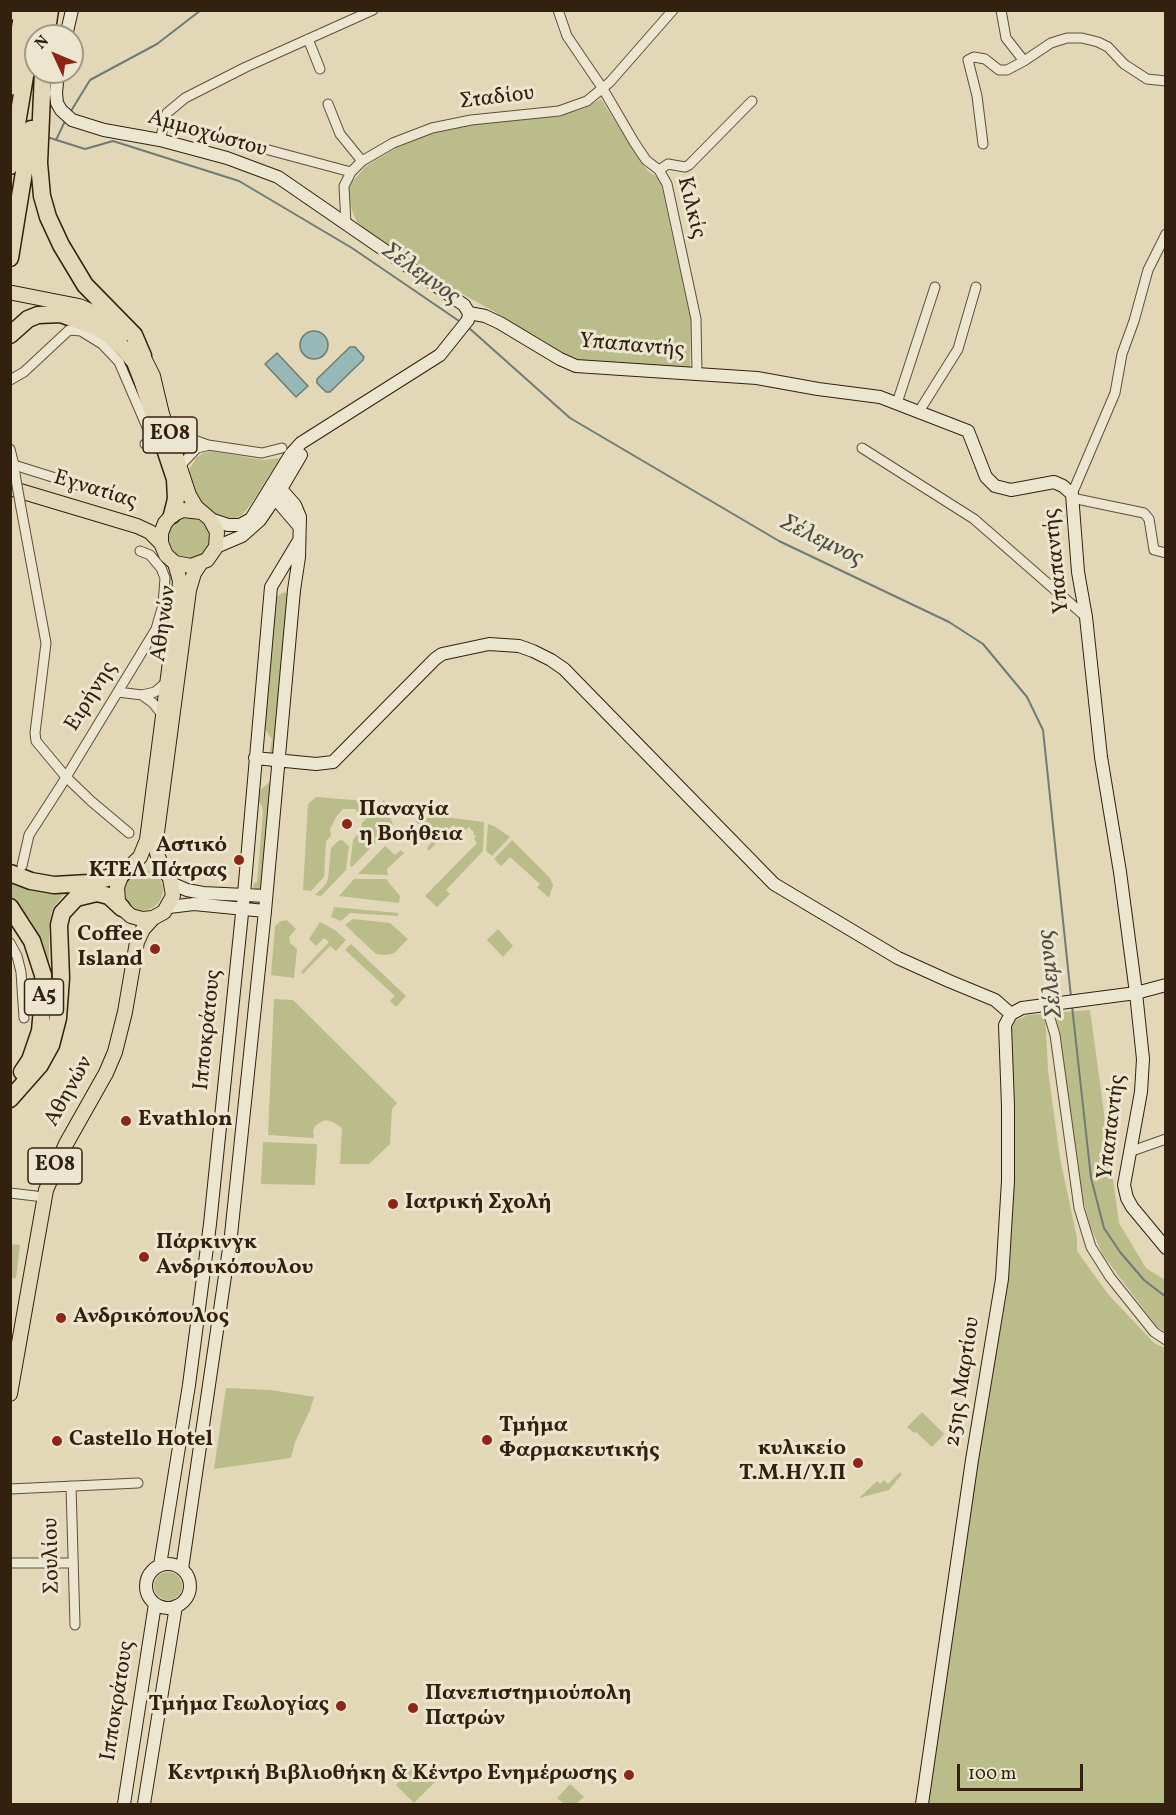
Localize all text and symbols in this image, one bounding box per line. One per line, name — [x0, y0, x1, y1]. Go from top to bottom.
north arrow — [24, 24, 84, 84]
text: N — [31, 31, 54, 55]
street label: Σταδίου — [458, 81, 536, 117]
street label: Αμμοχώστου — [144, 105, 270, 165]
street label: Κιλκίς — [670, 174, 710, 242]
water label: Σέλεμνος — [375, 238, 465, 312]
street label: Υπαπαντής — [578, 329, 686, 365]
road number: ΕΟ8 — [143, 417, 197, 453]
street label: Εγνατίας — [50, 466, 140, 516]
street label: Υπαπαντής — [1039, 507, 1077, 615]
water label: Σέλεμνος — [775, 510, 867, 574]
street label: Αθηνών — [147, 584, 183, 664]
street label: Ειρήνης — [60, 657, 124, 737]
place label: Παναγία η Βοήθεια — [359, 798, 463, 849]
marker: Παναγία η Βοήθεια — [340, 817, 354, 831]
place label: Αστικό ΚΤΕΛ Πάτρας — [89, 834, 227, 885]
marker: Αστικό ΚΤΕΛ Πάτρας — [232, 853, 246, 867]
place label: Coffee Island — [77, 923, 143, 974]
water label: Σέλεμνος — [1033, 928, 1071, 1020]
marker: Coffee Island — [148, 942, 162, 956]
street label: Ιπποκράτους — [190, 968, 228, 1092]
road number: Α5 — [24, 979, 63, 1015]
street label: Αθηνών — [40, 1052, 100, 1132]
street label: Υπαπαντής — [1093, 1073, 1133, 1181]
place label: Evathlon — [138, 1108, 233, 1134]
marker: Evathlon — [119, 1114, 133, 1128]
road number: ΕΟ8 — [28, 1148, 82, 1184]
place label: Ιατρική Σχολή — [405, 1191, 552, 1217]
marker: Ιατρική Σχολή — [386, 1197, 400, 1211]
place label: Πάρκινγκ Ανδρικόπουλου — [156, 1231, 313, 1282]
marker: Πάρκινγκ Ανδρικόπουλου — [137, 1250, 151, 1264]
place label: Ανδρικόπουλος — [73, 1305, 229, 1331]
marker: Ανδρικόπουλος — [54, 1311, 68, 1325]
street label: 25ης Μαρτίου — [941, 1315, 987, 1449]
place label: Τμήμα Φαρμακευτικής — [499, 1414, 659, 1466]
place label: Castello Hotel — [69, 1428, 213, 1454]
marker: Τμήμα Φαρμακευτικής — [480, 1433, 494, 1447]
marker: Castello Hotel — [50, 1434, 64, 1448]
place label: κυλικείο Τ.M.Η/Υ.Π — [739, 1437, 846, 1488]
marker: κυλικείο Τ.M.Η/Υ.Π — [851, 1456, 865, 1470]
street label: Σουλίου — [39, 1518, 67, 1594]
street label: Ιπποκράτους — [96, 1639, 142, 1763]
place label: Πανεπιστημιούπολη Πατρών — [425, 1682, 632, 1734]
place label: Τμήμα Γεωλογίας — [148, 1693, 329, 1719]
marker: Τμήμα Γεωλογίας — [334, 1699, 348, 1713]
marker: Πανεπιστημιούπολη Πατρών — [406, 1701, 420, 1715]
scale bar — [960, 1752, 1086, 1790]
place label: Κεντρική Βιβλιοθήκη & Κέντρο Ενημέρωσης — [168, 1762, 617, 1788]
text: 100 m — [968, 1762, 1017, 1787]
marker: Κεντρική Βιβλιοθήκη & Κέντρο Ενημέρωσης — [622, 1768, 636, 1782]

